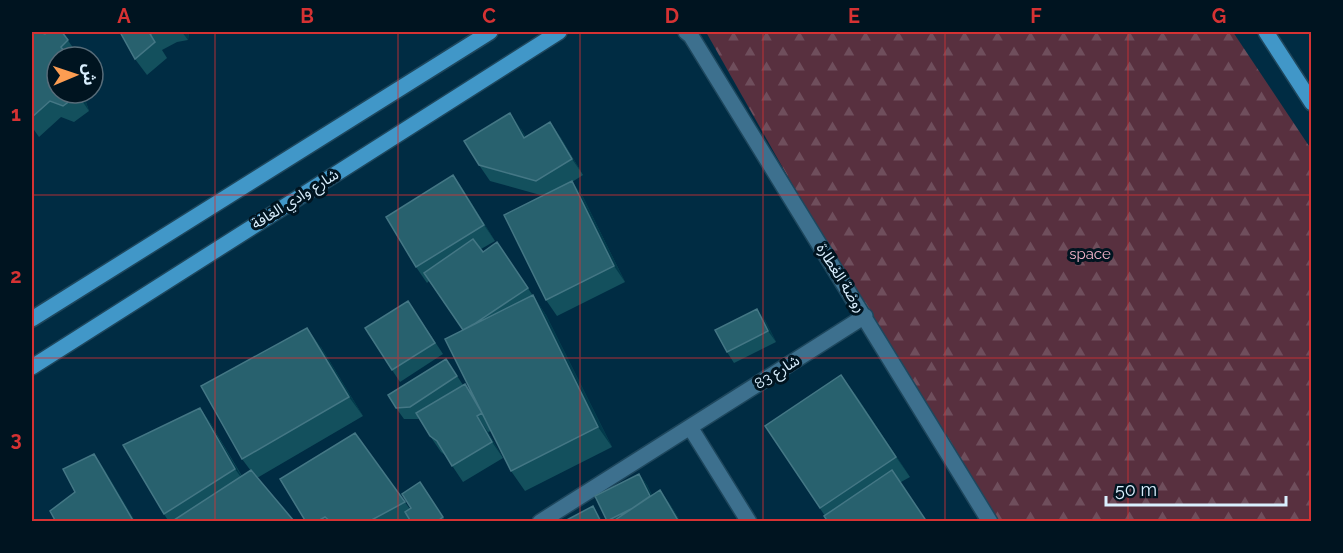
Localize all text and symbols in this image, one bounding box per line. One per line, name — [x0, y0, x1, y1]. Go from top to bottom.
text: A — [117, 4, 131, 28]
text: B — [300, 4, 314, 28]
text: C — [482, 4, 496, 28]
text: D — [665, 4, 679, 28]
text: E — [848, 4, 860, 28]
text: F — [1030, 4, 1042, 28]
text: G — [1212, 4, 1226, 28]
north arrow — [45, 45, 105, 105]
text: ش — [80, 63, 99, 86]
text: 1 — [11, 102, 21, 126]
street label: شارع وادي الغافة — [248, 165, 344, 236]
street label: روضة الغطارة — [813, 240, 869, 316]
park label: space — [1069, 245, 1111, 263]
text: 2 — [10, 264, 22, 288]
street label: شارع 83 — [751, 351, 805, 395]
text: 3 — [10, 427, 22, 451]
scale bar — [1106, 469, 1286, 507]
text: 50 m — [1115, 479, 1157, 500]

